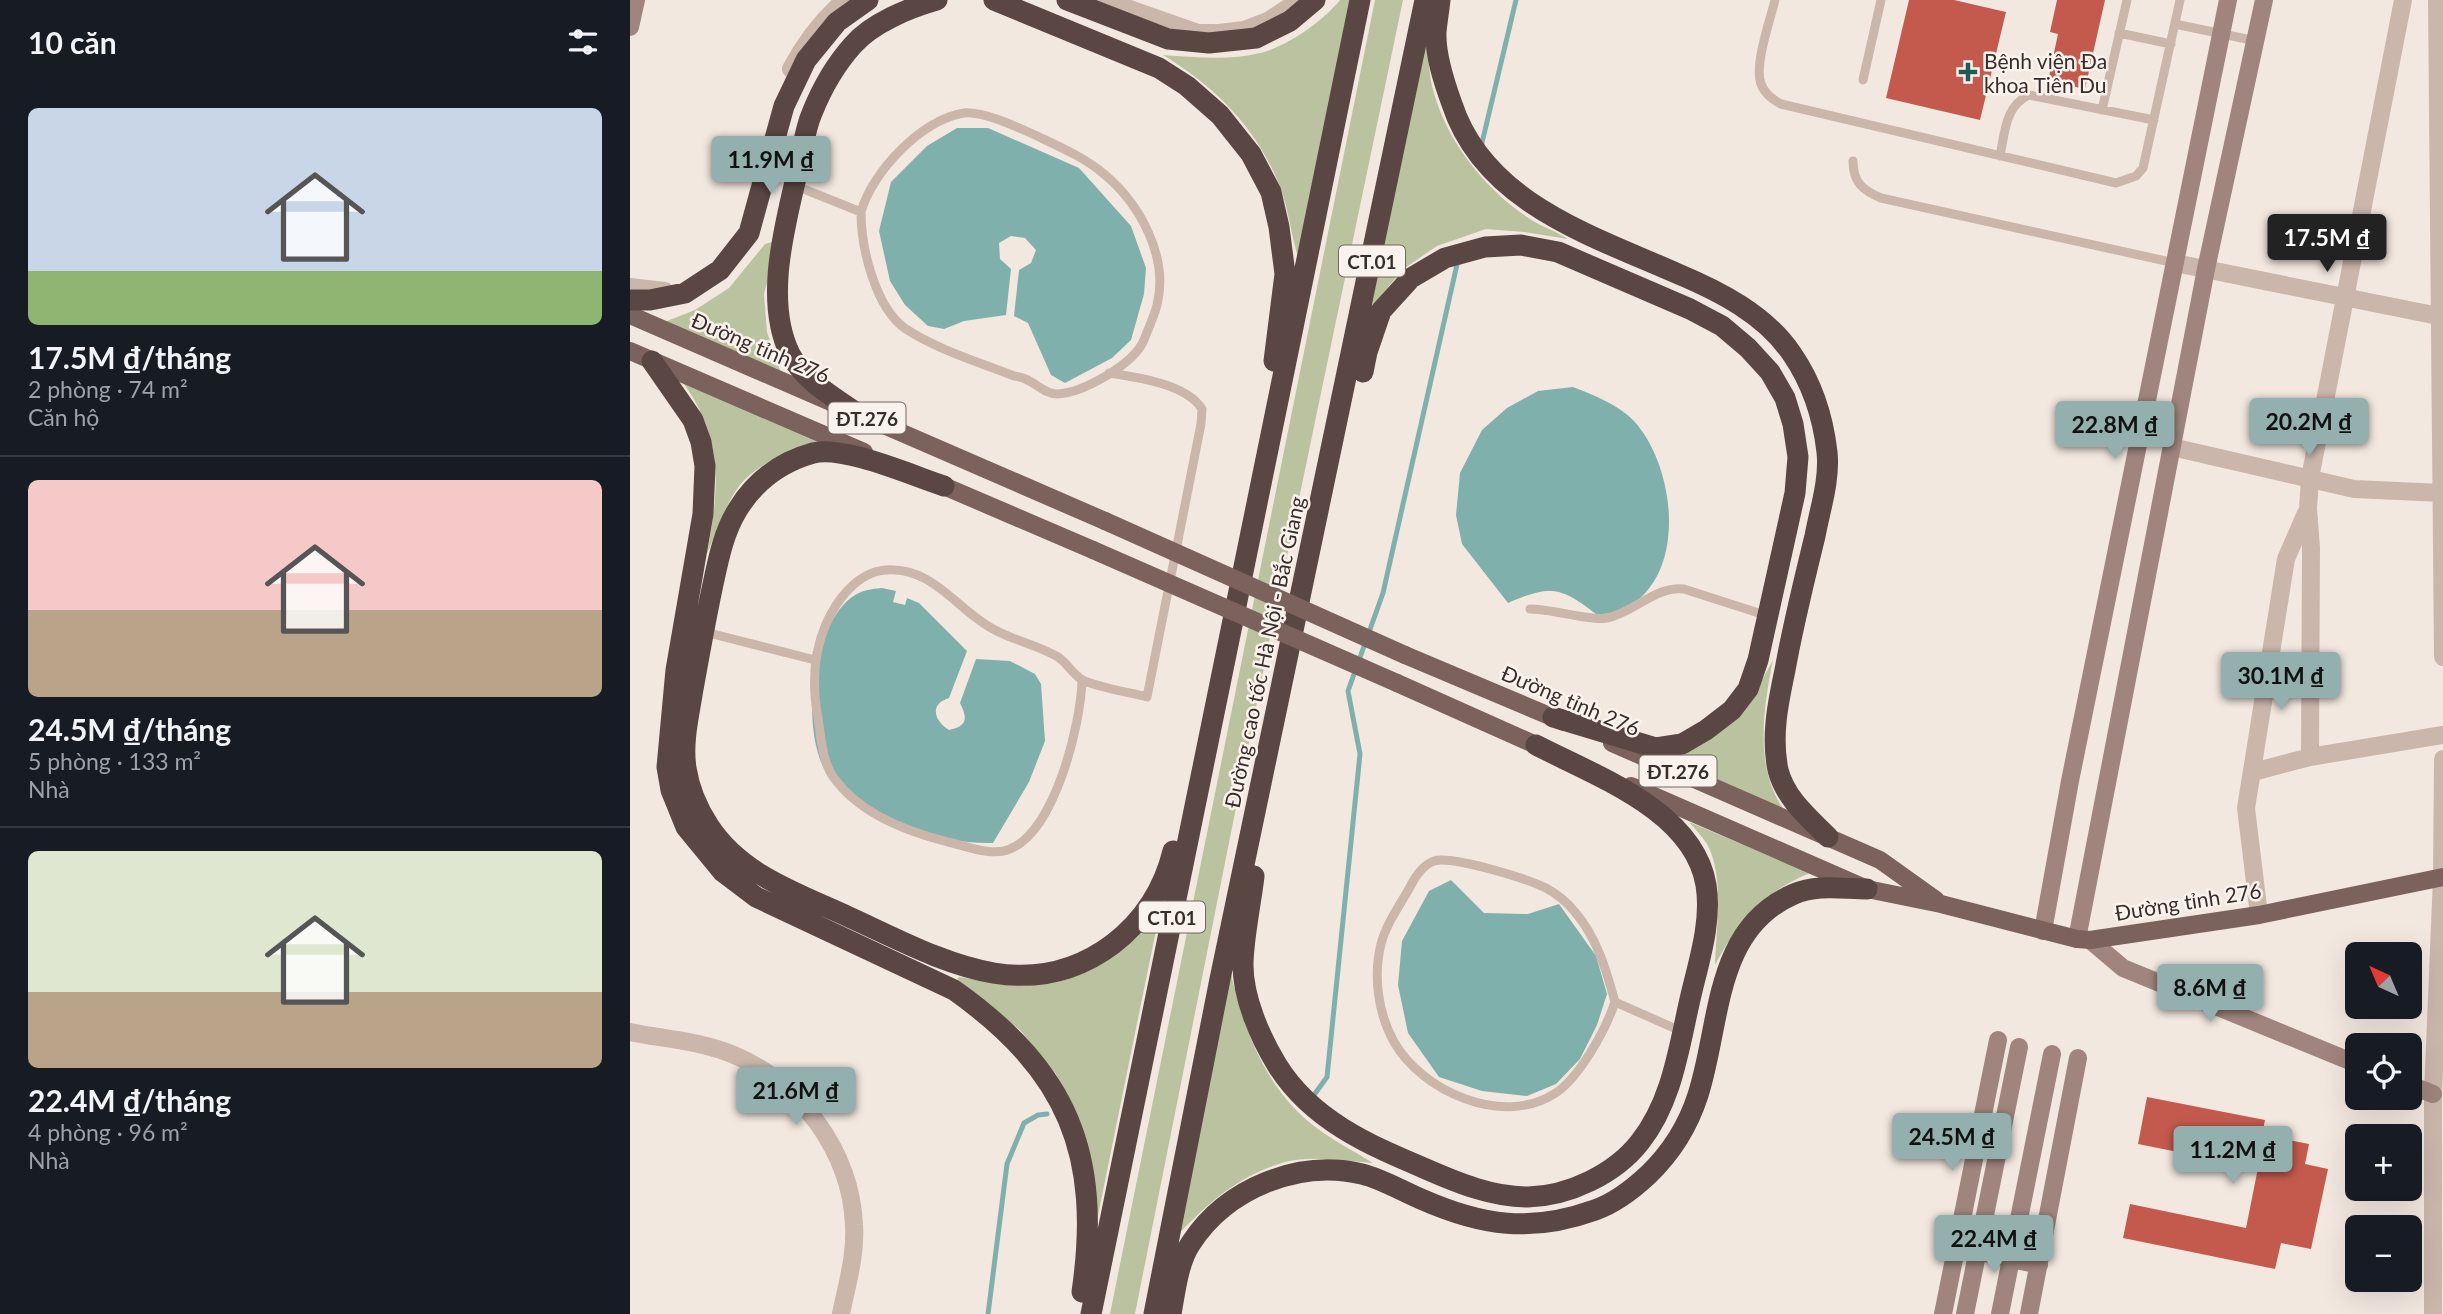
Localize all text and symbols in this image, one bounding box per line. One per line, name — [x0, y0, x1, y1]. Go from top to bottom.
icon: filters — [564, 23, 602, 61]
text: 10 căn — [28, 24, 117, 60]
place label: Bệnh viện Đa khoa Tiên Du — [1984, 48, 2107, 97]
marker: Bệnh viện Đa khoa Tiên Du — [1958, 62, 1978, 82]
pin: 11.9M ₫ — [706, 136, 836, 196]
text: 11.9M ₫ — [727, 145, 815, 173]
icon: home — [252, 154, 378, 280]
pin: 17.5M ₫ — [2262, 215, 2392, 274]
text: 17.5M ₫ — [2283, 223, 2371, 251]
road number: CT.01 — [1339, 246, 1405, 276]
street label: Đường tỉnh 276 — [688, 307, 834, 387]
text: 17.5M ₫/tháng — [28, 339, 231, 375]
text: 2 phòng · 74 m² — [28, 375, 188, 403]
pin: 20.2M ₫ — [2244, 398, 2374, 458]
road number: ĐT.276 — [828, 402, 906, 434]
pin: 22.8M ₫ — [2050, 402, 2180, 461]
text: Căn hộ — [28, 403, 99, 431]
text: 20.2M ₫ — [2265, 407, 2353, 435]
text: 22.8M ₫ — [2071, 410, 2159, 438]
street label: Đường cao tốc Hà Nội - Bắc Giang — [1219, 494, 1309, 810]
icon: home — [252, 526, 378, 652]
pin: 30.1M ₫ — [2216, 652, 2346, 712]
street label: Đường tỉnh 276 — [1498, 660, 1644, 740]
text: 30.1M ₫ — [2237, 661, 2325, 689]
text: 24.5M ₫/tháng — [28, 711, 231, 747]
text: 5 phòng · 133 m² — [28, 747, 201, 775]
road number: ĐT.276 — [1640, 756, 1716, 786]
text: Nhà — [28, 775, 70, 803]
street label: Đường tỉnh 276 — [2113, 877, 2263, 925]
icon: home — [252, 897, 378, 1023]
road number: CT.01 — [1139, 902, 1205, 932]
north arrow — [2345, 942, 2422, 1018]
map controls — [2345, 942, 2422, 1292]
pin: 8.6M ₫ — [2153, 964, 2267, 1024]
text: 8.6M ₫ — [2173, 973, 2247, 1001]
button: locate — [2345, 1033, 2422, 1110]
pin: 21.6M ₫ — [731, 1068, 861, 1127]
text: 21.6M ₫ — [752, 1076, 840, 1104]
text: 22.4M ₫/tháng — [28, 1082, 231, 1118]
pin: 24.5M ₫ — [1887, 1114, 2017, 1173]
text: 4 phòng · 96 m² — [28, 1118, 188, 1146]
text: 24.5M ₫ — [1908, 1122, 1996, 1150]
button: + — [2345, 1124, 2422, 1201]
pin: 11.2M ₫ — [2168, 1126, 2298, 1186]
text: 11.2M ₫ — [2189, 1135, 2277, 1163]
text: Nhà — [28, 1146, 70, 1174]
button: − — [2345, 1215, 2422, 1292]
pin: 22.4M ₫ — [1929, 1216, 2059, 1275]
text: 22.4M ₫ — [1950, 1224, 2038, 1252]

